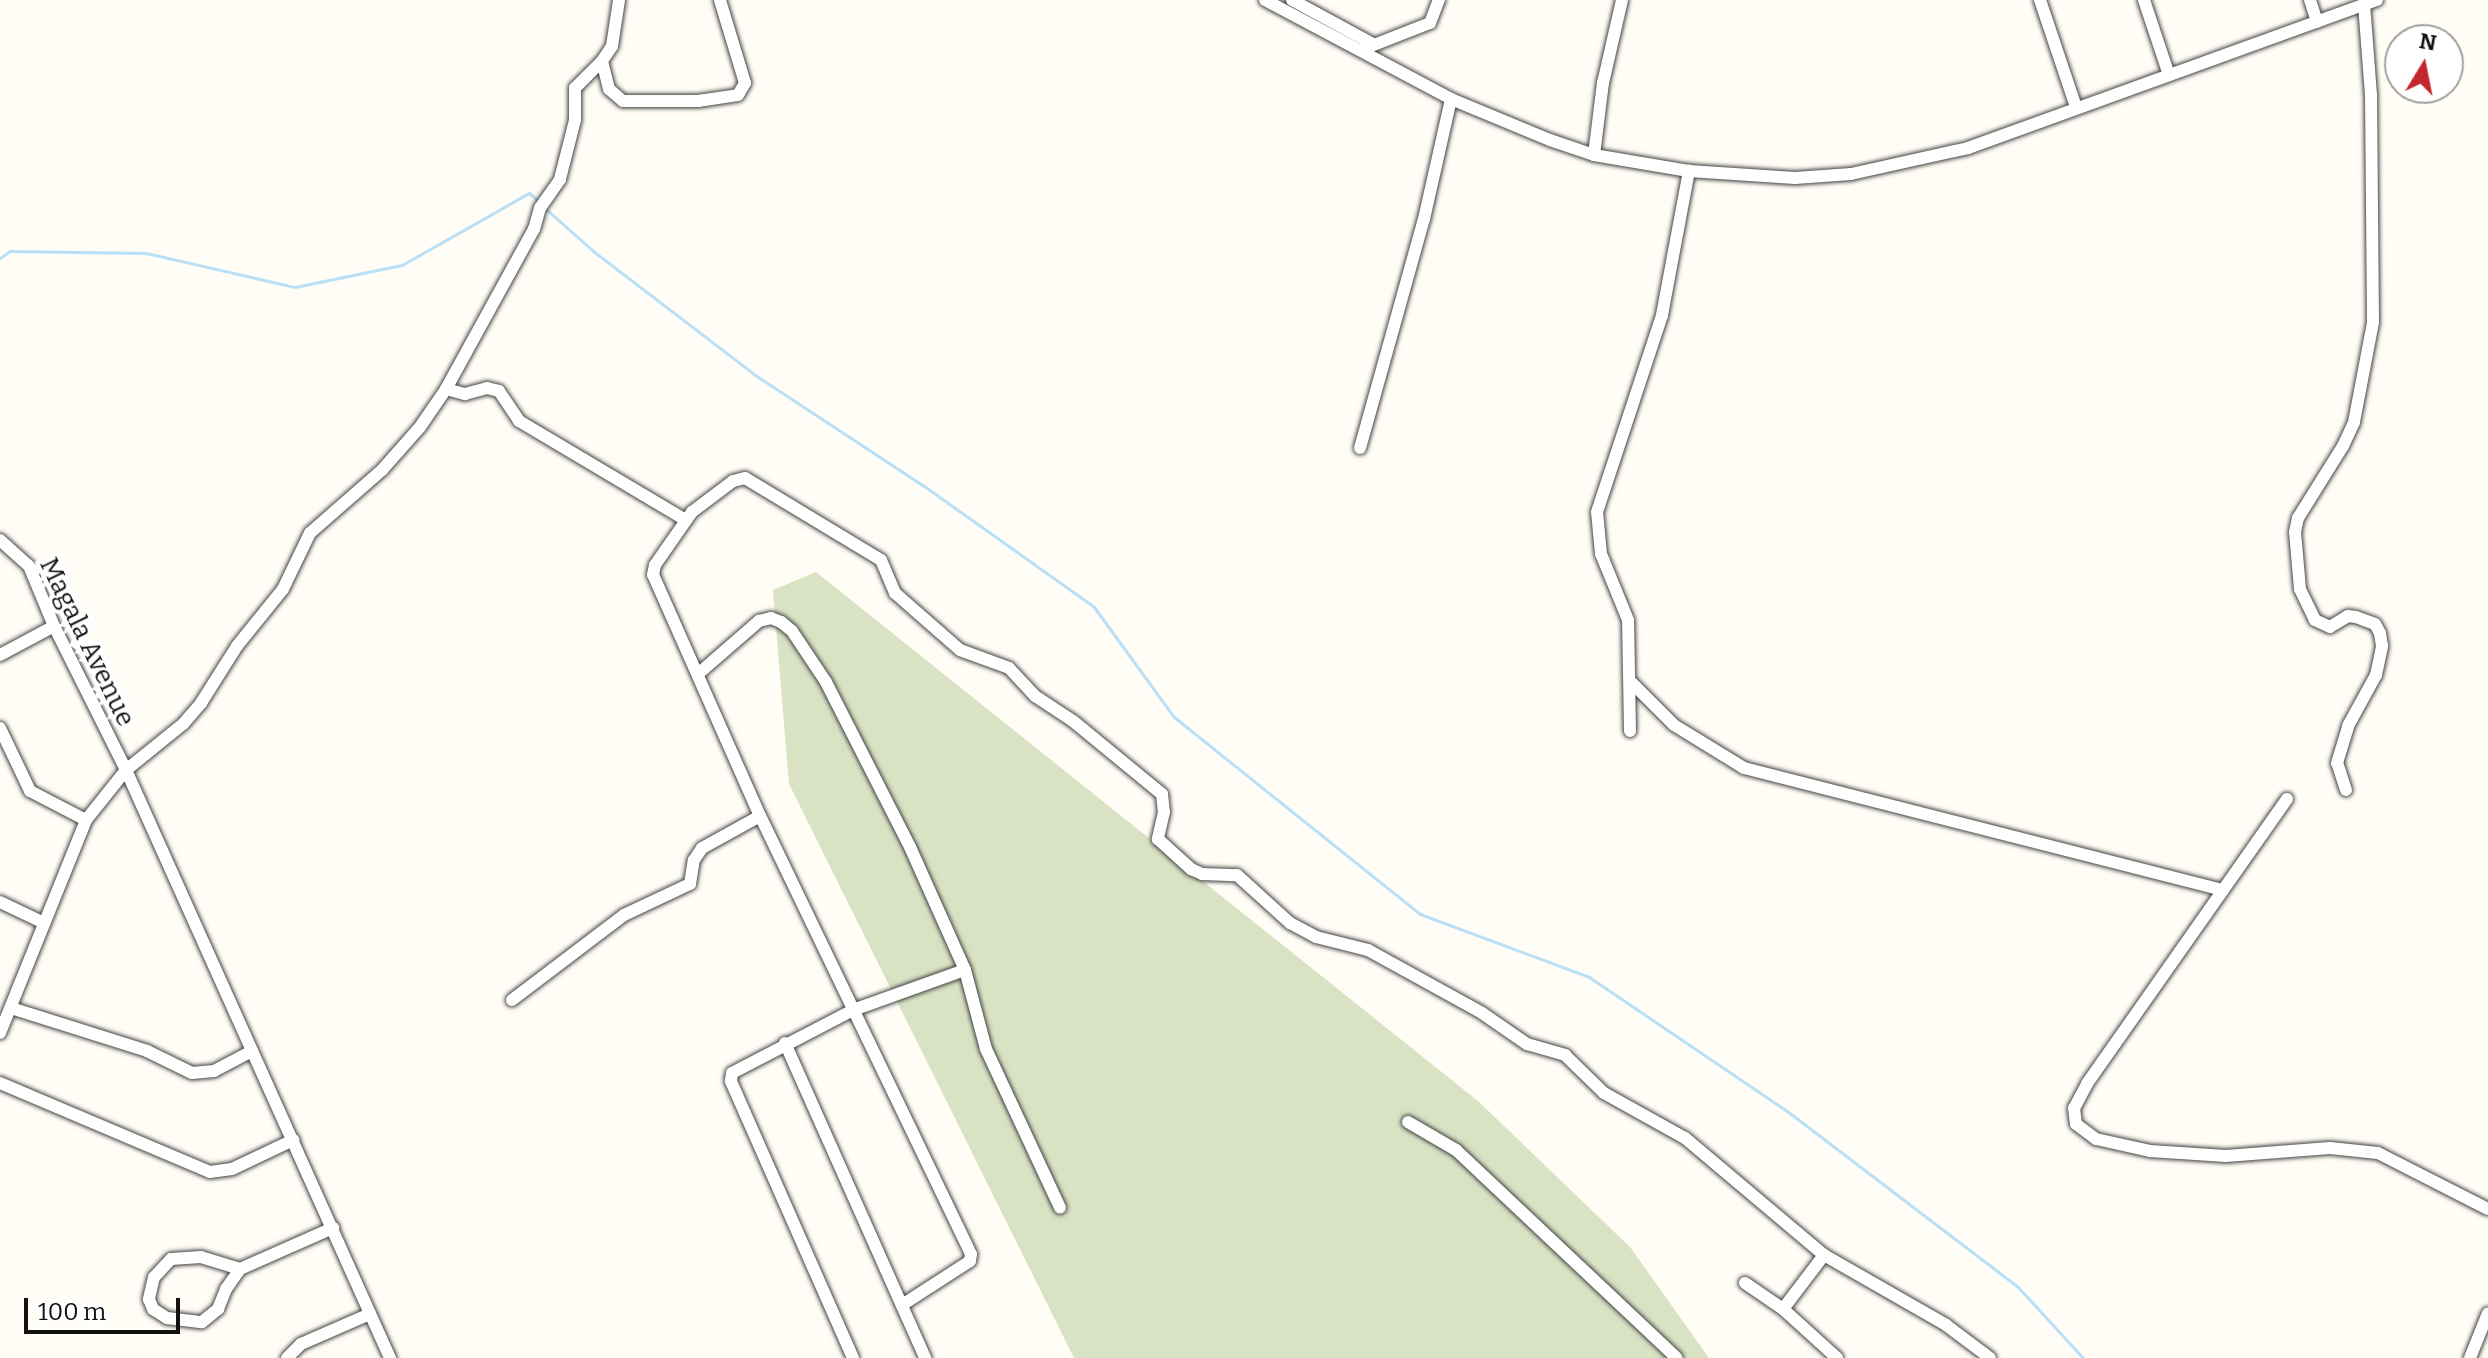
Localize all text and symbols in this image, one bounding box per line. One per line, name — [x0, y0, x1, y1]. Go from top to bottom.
north arrow — [2384, 24, 2464, 104]
text: N — [2417, 27, 2439, 57]
street label: Magala Avenue — [33, 553, 141, 731]
scale bar — [28, 1282, 184, 1332]
text: 100 m — [38, 1298, 106, 1326]

